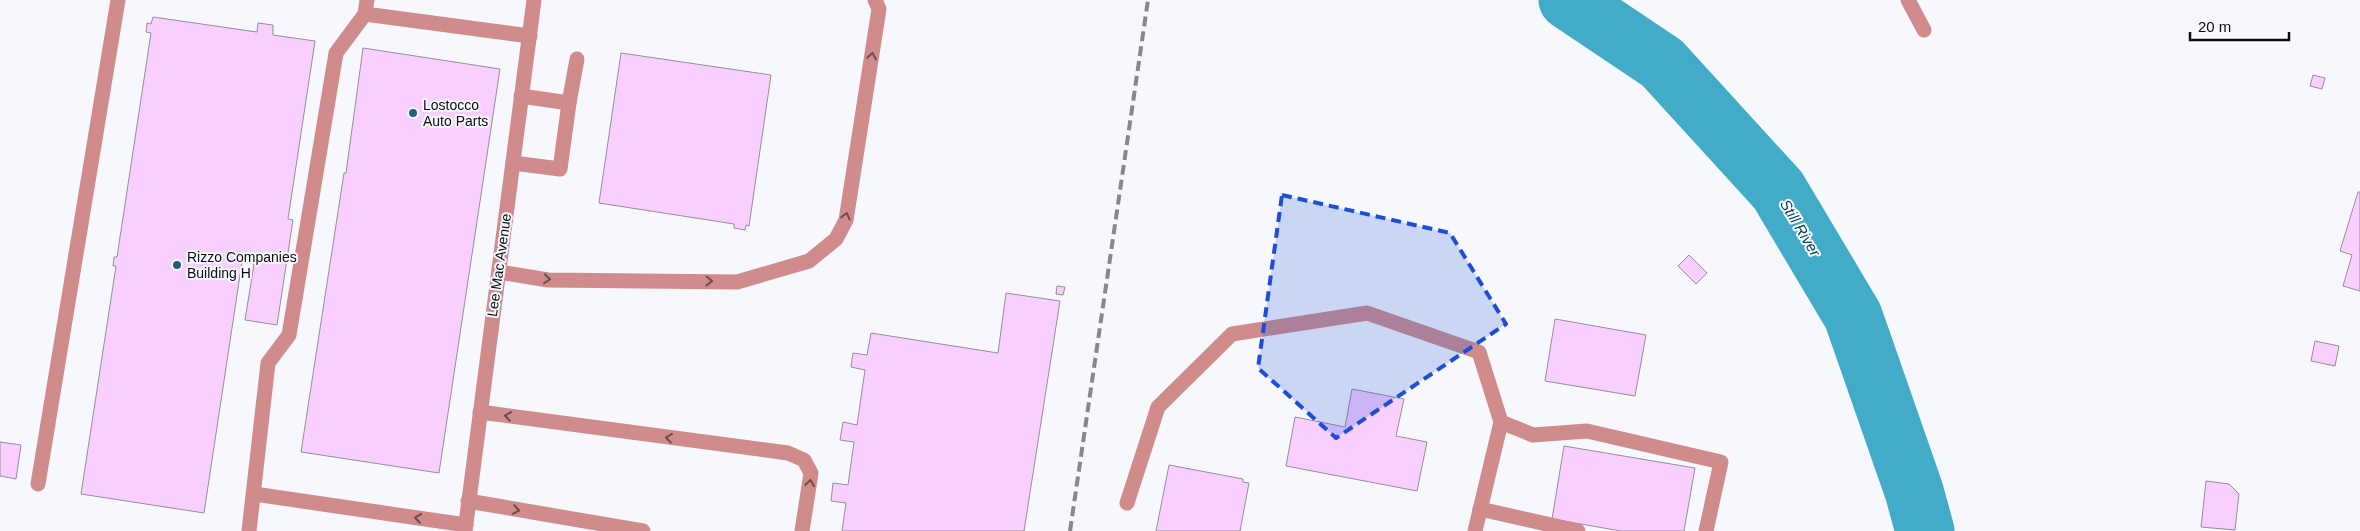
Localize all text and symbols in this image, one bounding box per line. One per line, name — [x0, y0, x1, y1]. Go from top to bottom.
scale bar — [2190, 10, 2289, 42]
text: 20 m — [2198, 18, 2231, 35]
one-way arrow — [866, 52, 876, 60]
place label: Lostocco Auto Parts — [423, 97, 488, 129]
marker: Lostocco Auto Parts — [407, 107, 419, 119]
water label: Still River — [1777, 196, 1825, 260]
street label: Lee Mac Avenue — [484, 212, 514, 318]
one-way arrow — [840, 212, 851, 221]
place label: Rizzo Companies Building H — [187, 249, 297, 281]
marker: Rizzo Companies Building H — [171, 259, 183, 271]
one-way arrow — [543, 273, 551, 284]
one-way arrow — [706, 276, 714, 286]
one-way arrow — [504, 411, 512, 422]
one-way arrow — [665, 433, 673, 444]
one-way arrow — [804, 479, 815, 487]
one-way arrow — [512, 504, 521, 514]
one-way arrow — [413, 513, 421, 524]

